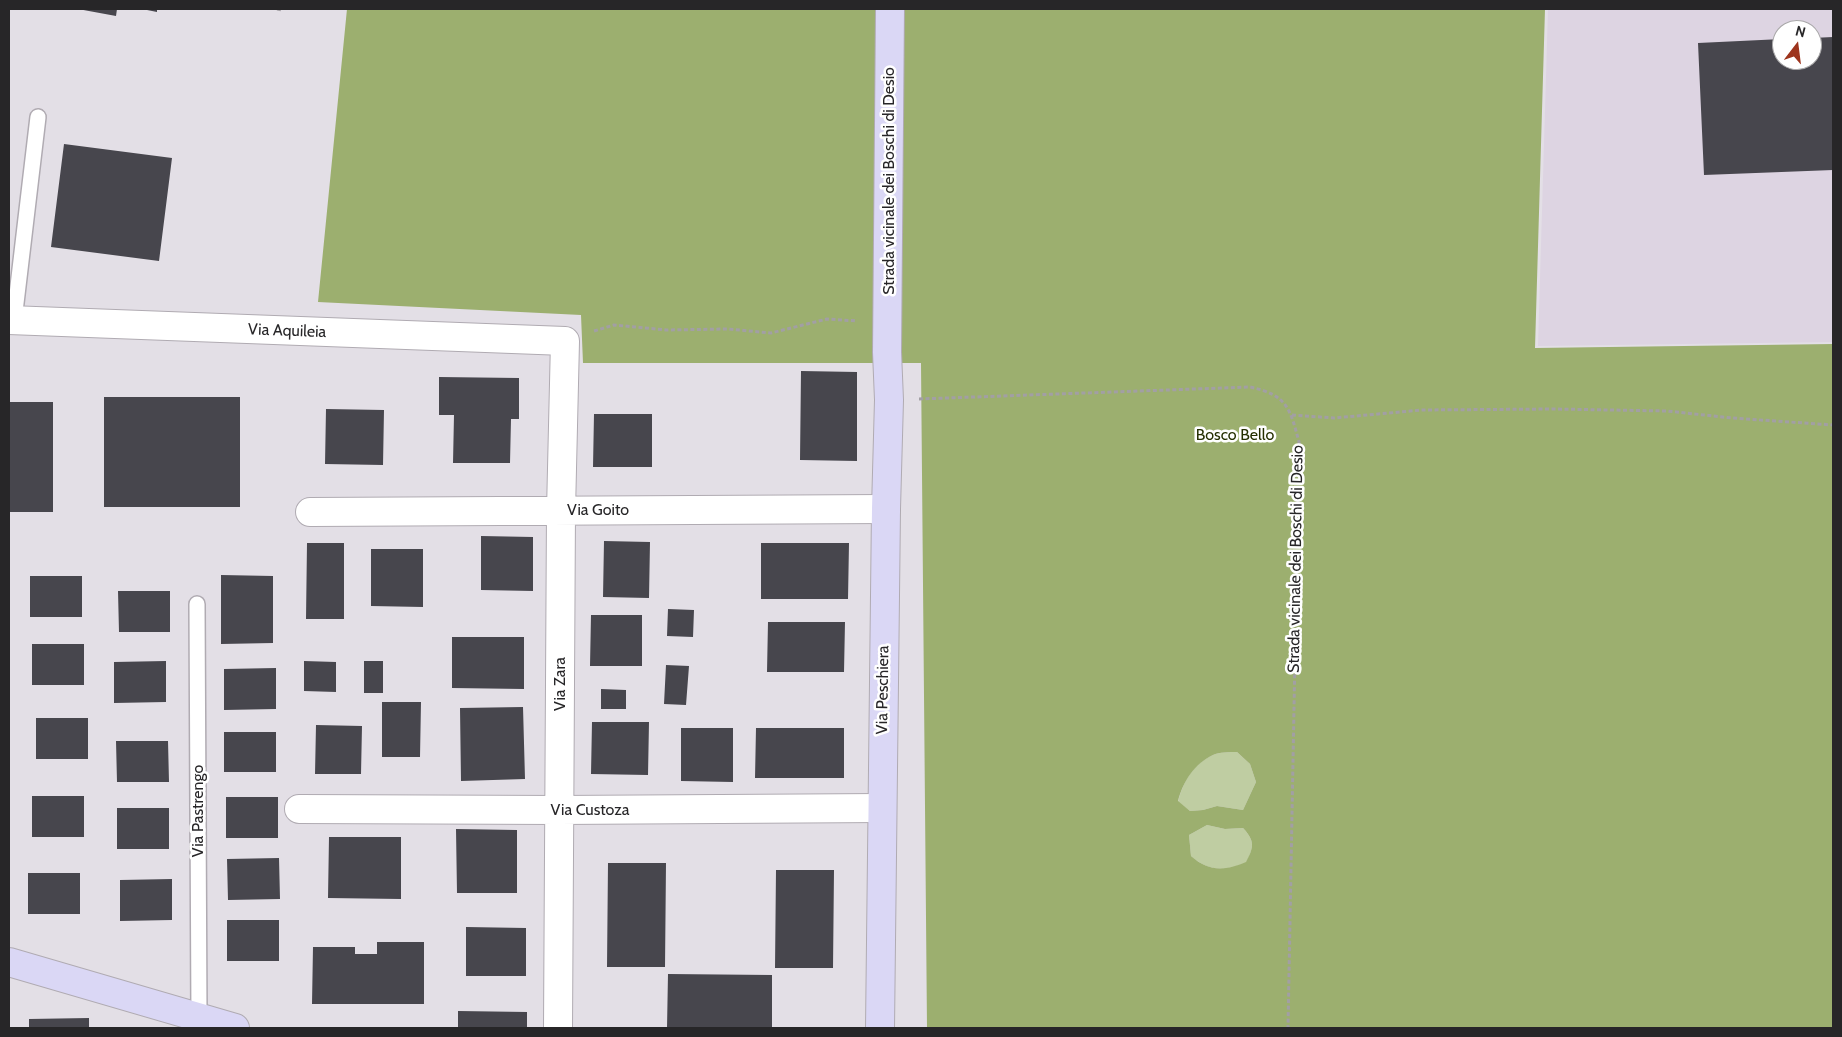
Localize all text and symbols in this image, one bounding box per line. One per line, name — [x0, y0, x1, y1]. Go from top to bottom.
north arrow — [1772, 20, 1822, 70]
text: N — [1794, 22, 1808, 41]
street label: Strada vicinale dei Boschi di Desio — [879, 67, 899, 295]
street label: Via Aquileia — [247, 320, 327, 342]
park label: Bosco Bello — [1196, 425, 1274, 445]
street label: Strada vicinale dei Boschi di Desio — [1284, 445, 1308, 673]
street label: Via Goito — [567, 500, 629, 520]
street label: Via Peschiera — [873, 645, 893, 735]
street label: Via Zara — [550, 657, 570, 711]
street label: Via Pastrengo — [188, 765, 208, 857]
street label: Via Custoza — [551, 800, 629, 820]

